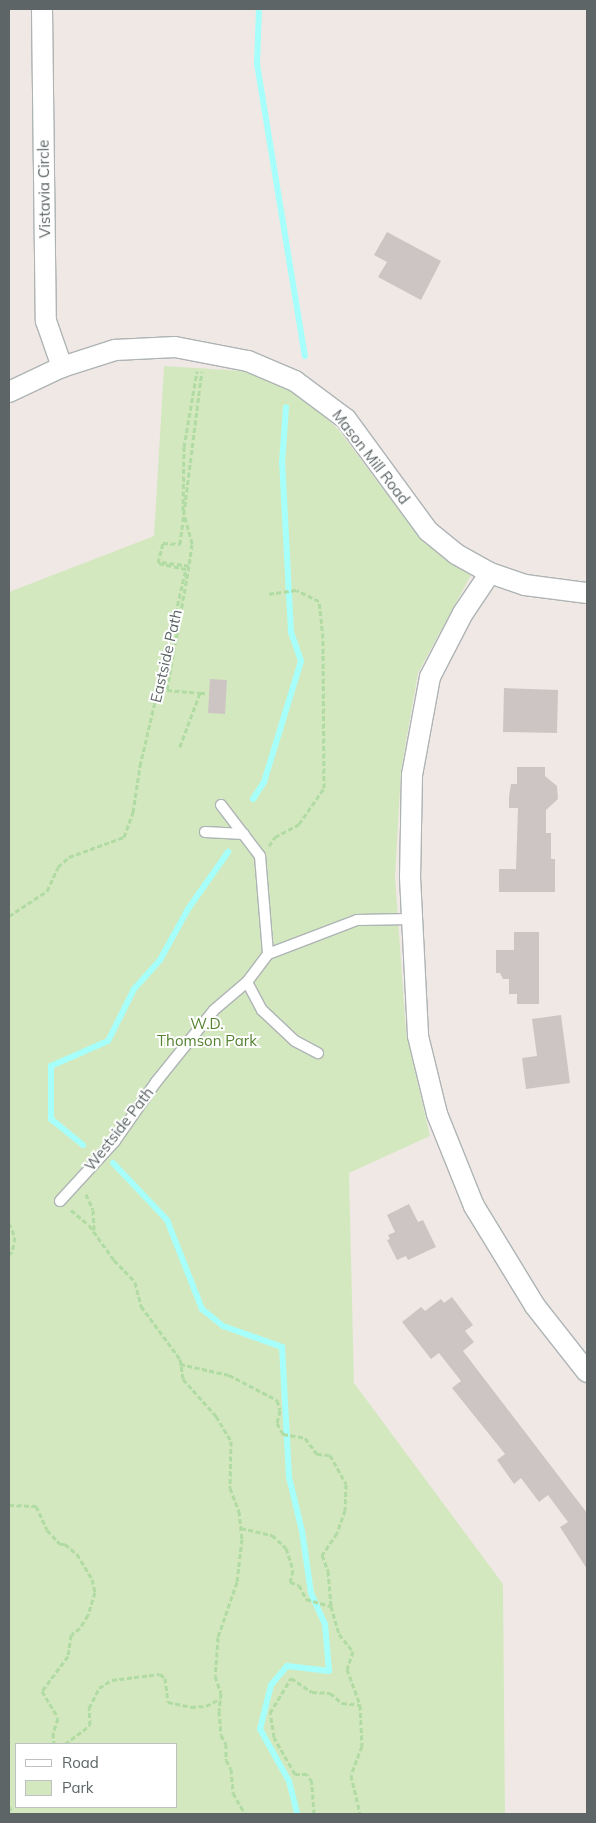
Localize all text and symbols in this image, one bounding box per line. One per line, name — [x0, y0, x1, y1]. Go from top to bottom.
street label: Vistavia Circle — [34, 140, 54, 238]
street label: Mason Mill Road — [329, 406, 413, 508]
street label: Eastside Path — [147, 608, 185, 704]
park label: W.D. Thomson Park — [157, 1014, 257, 1049]
street label: Westside Path — [81, 1084, 157, 1174]
legend — [15, 1743, 178, 1808]
text: Road — [62, 1753, 99, 1772]
text: Park — [62, 1778, 94, 1797]

